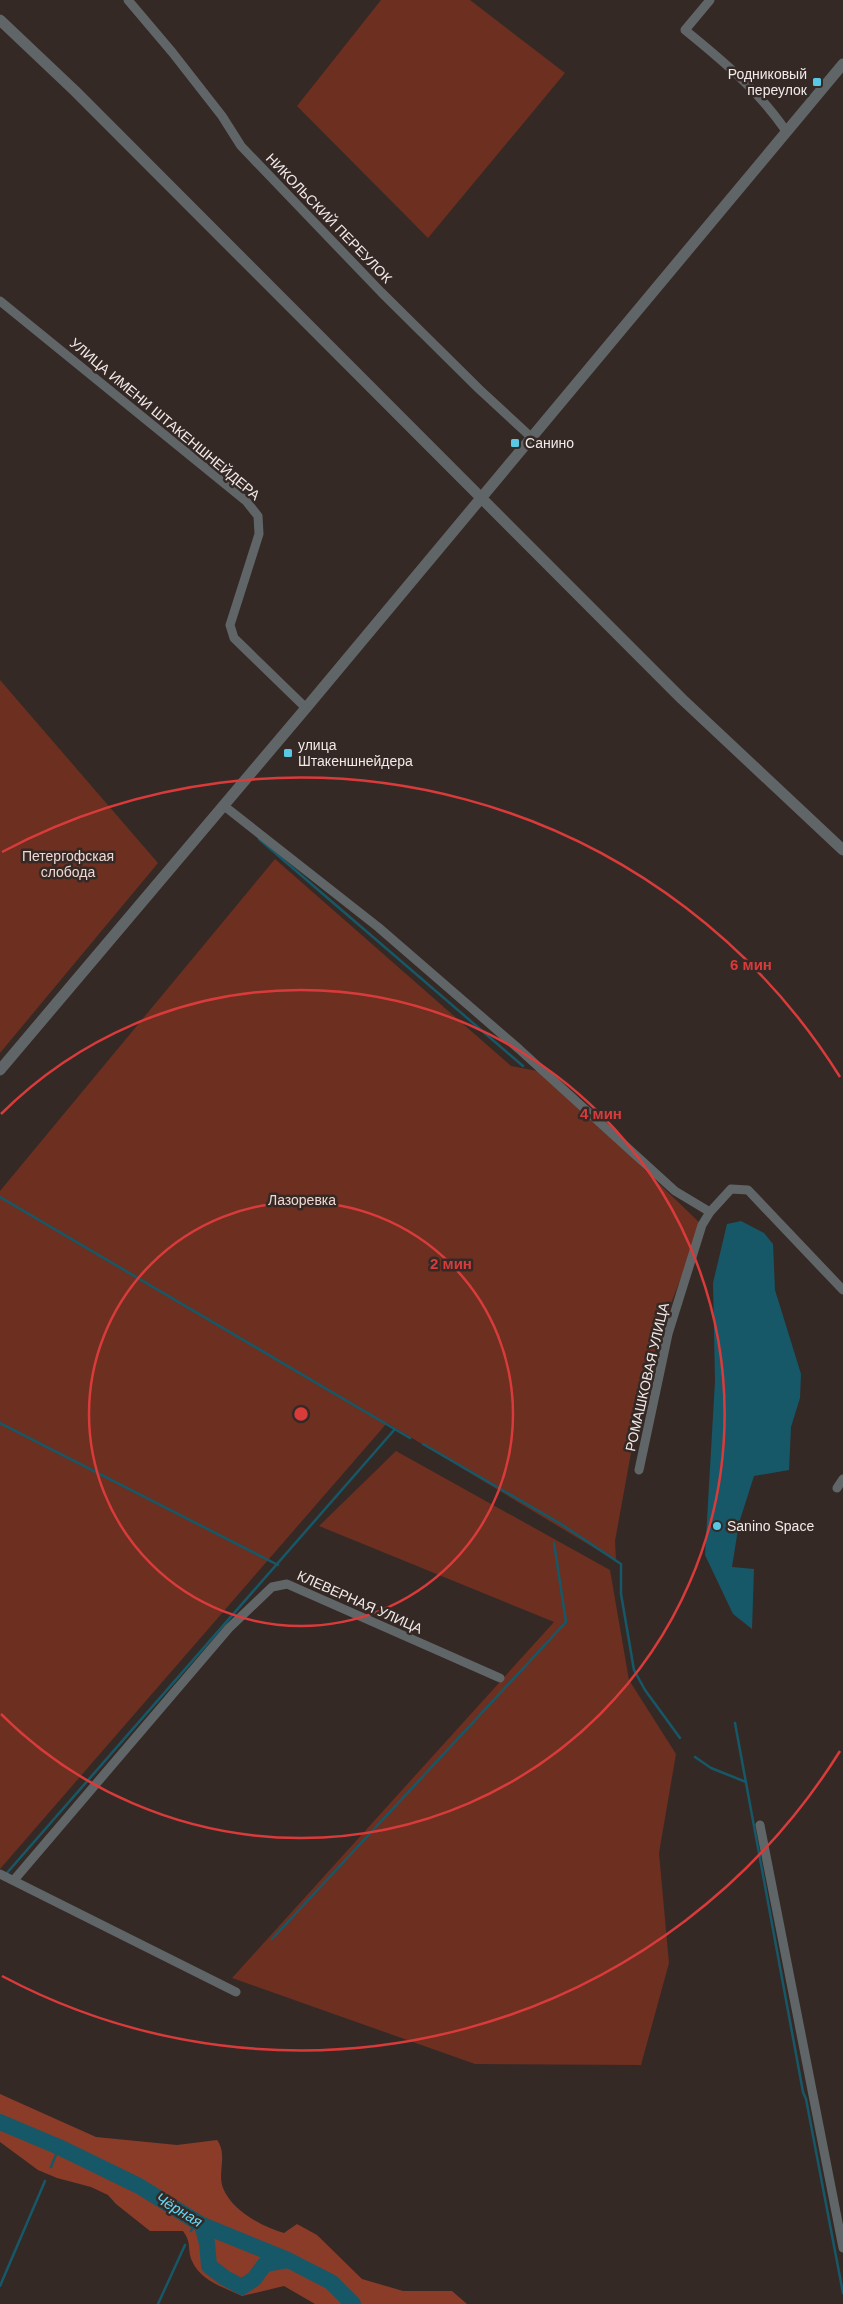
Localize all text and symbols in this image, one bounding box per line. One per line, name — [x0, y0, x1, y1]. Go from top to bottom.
place label: Родниковый переулок — [728, 66, 808, 98]
marker: Родниковый переулок — [811, 76, 823, 88]
street label: НИКОЛЬСКИЙ ПЕРЕУЛОК — [263, 149, 396, 287]
street label: УЛИЦА ИМЕНИ ШТАКЕНШНЕЙДЕРА — [67, 334, 264, 504]
place label: Санино — [525, 435, 574, 451]
marker: Санино — [509, 437, 521, 449]
place label: улица Штакеншнейдера — [298, 737, 413, 769]
marker: улица Штакеншнейдера — [282, 747, 294, 759]
park label: Петергофская слобода — [22, 848, 114, 880]
text: 6 мин — [730, 956, 772, 973]
text: 4 мин — [580, 1105, 622, 1122]
park label: Лазоревка — [268, 1192, 336, 1208]
text: 2 мин — [430, 1255, 472, 1272]
street label: РОМАШКОВАЯ УЛИЦА — [622, 1300, 672, 1453]
centre of rings — [292, 1405, 310, 1423]
place label: Sanino Space — [727, 1518, 814, 1534]
marker: Sanino Space — [711, 1520, 723, 1532]
street label: КЛЕВЕРНАЯ УЛИЦА — [295, 1567, 426, 1637]
water label: Чёрная — [153, 2189, 206, 2230]

